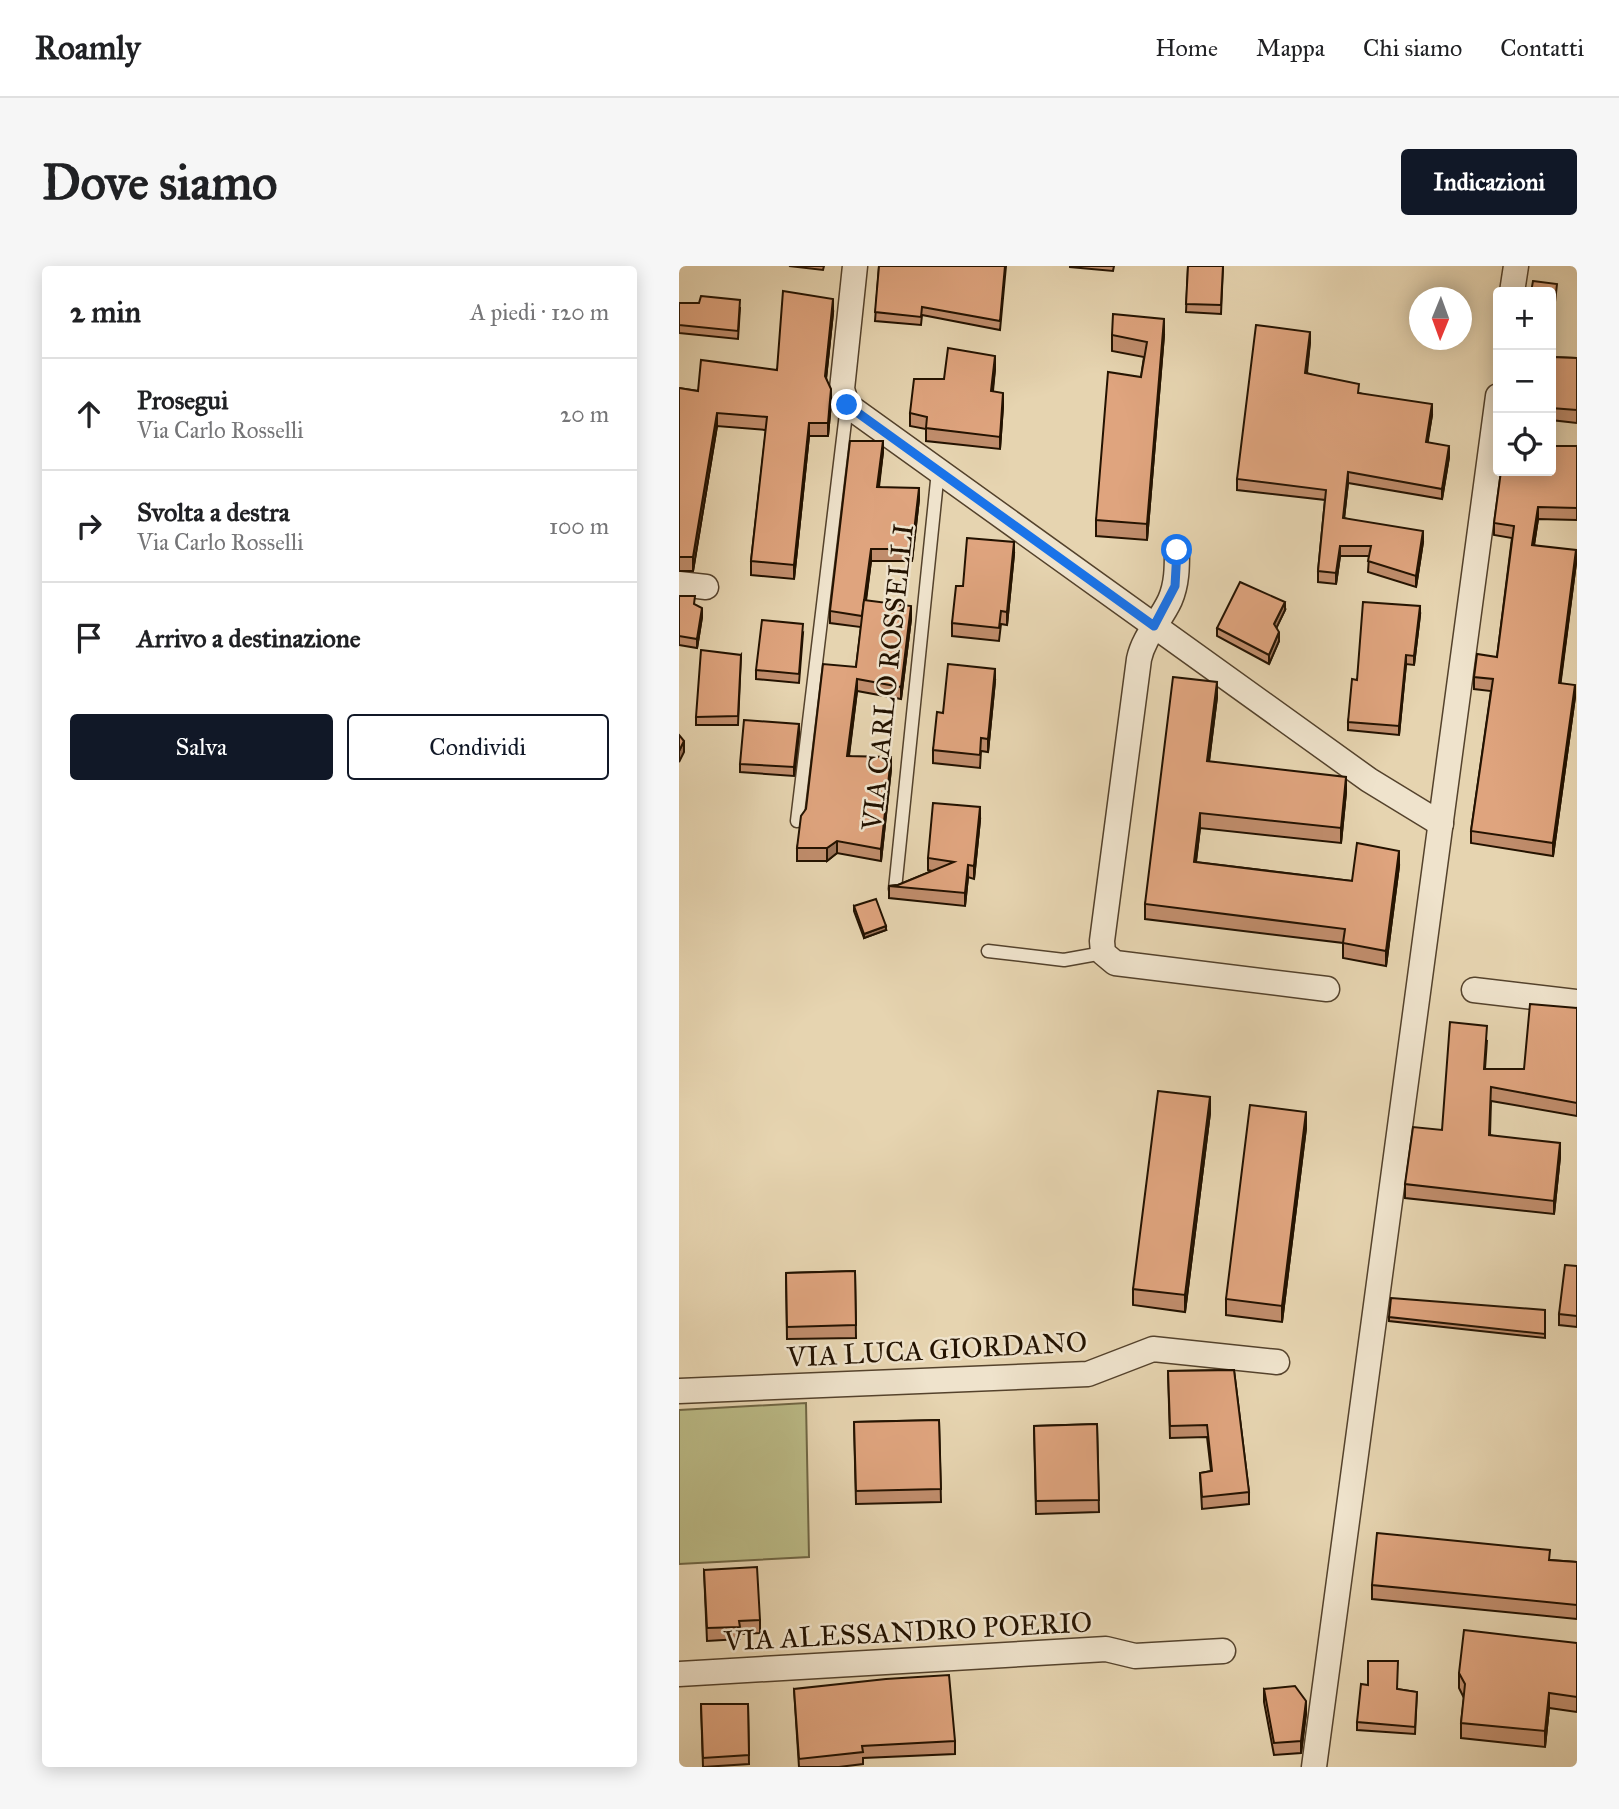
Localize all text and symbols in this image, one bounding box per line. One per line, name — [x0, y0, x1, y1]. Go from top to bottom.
text: Roamly — [35, 28, 140, 68]
text: Home — [1155, 33, 1218, 63]
text: Mappa — [1256, 33, 1325, 63]
text: Chi siamo — [1363, 33, 1462, 63]
text: Contatti — [1500, 33, 1584, 63]
button: Indicazioni — [1401, 149, 1577, 215]
text: Dove siamo — [42, 153, 277, 212]
north arrow — [1409, 287, 1472, 350]
map controls — [1493, 287, 1556, 476]
button: + — [1493, 287, 1556, 350]
text: 2 min — [70, 294, 141, 330]
text: A piedi · 120 m — [470, 298, 609, 326]
button: − — [1493, 350, 1556, 413]
text: Prosegui — [137, 384, 228, 416]
route end — [831, 389, 862, 420]
icon: ahead — [70, 395, 108, 433]
text: 20 m — [560, 400, 609, 428]
button: locate — [1493, 413, 1556, 476]
text: Via Carlo Rosselli — [137, 416, 304, 444]
text: Svolta a destra — [137, 496, 290, 528]
icon: right — [70, 507, 108, 545]
text: 100 m — [549, 512, 609, 540]
street label: VIA CARLO ROSSELLI — [854, 522, 921, 833]
text: Via Carlo Rosselli — [137, 528, 304, 556]
route start — [1161, 534, 1192, 565]
icon: arrive — [70, 619, 108, 657]
text: Arrivo a destinazione — [137, 622, 361, 654]
button: Salva — [70, 714, 333, 780]
button: Condividi — [347, 714, 609, 780]
street label: VIA LUCA GIORDANO — [785, 1324, 1088, 1375]
street label: VIA ALESSANDRO POERIO — [722, 1604, 1093, 1659]

